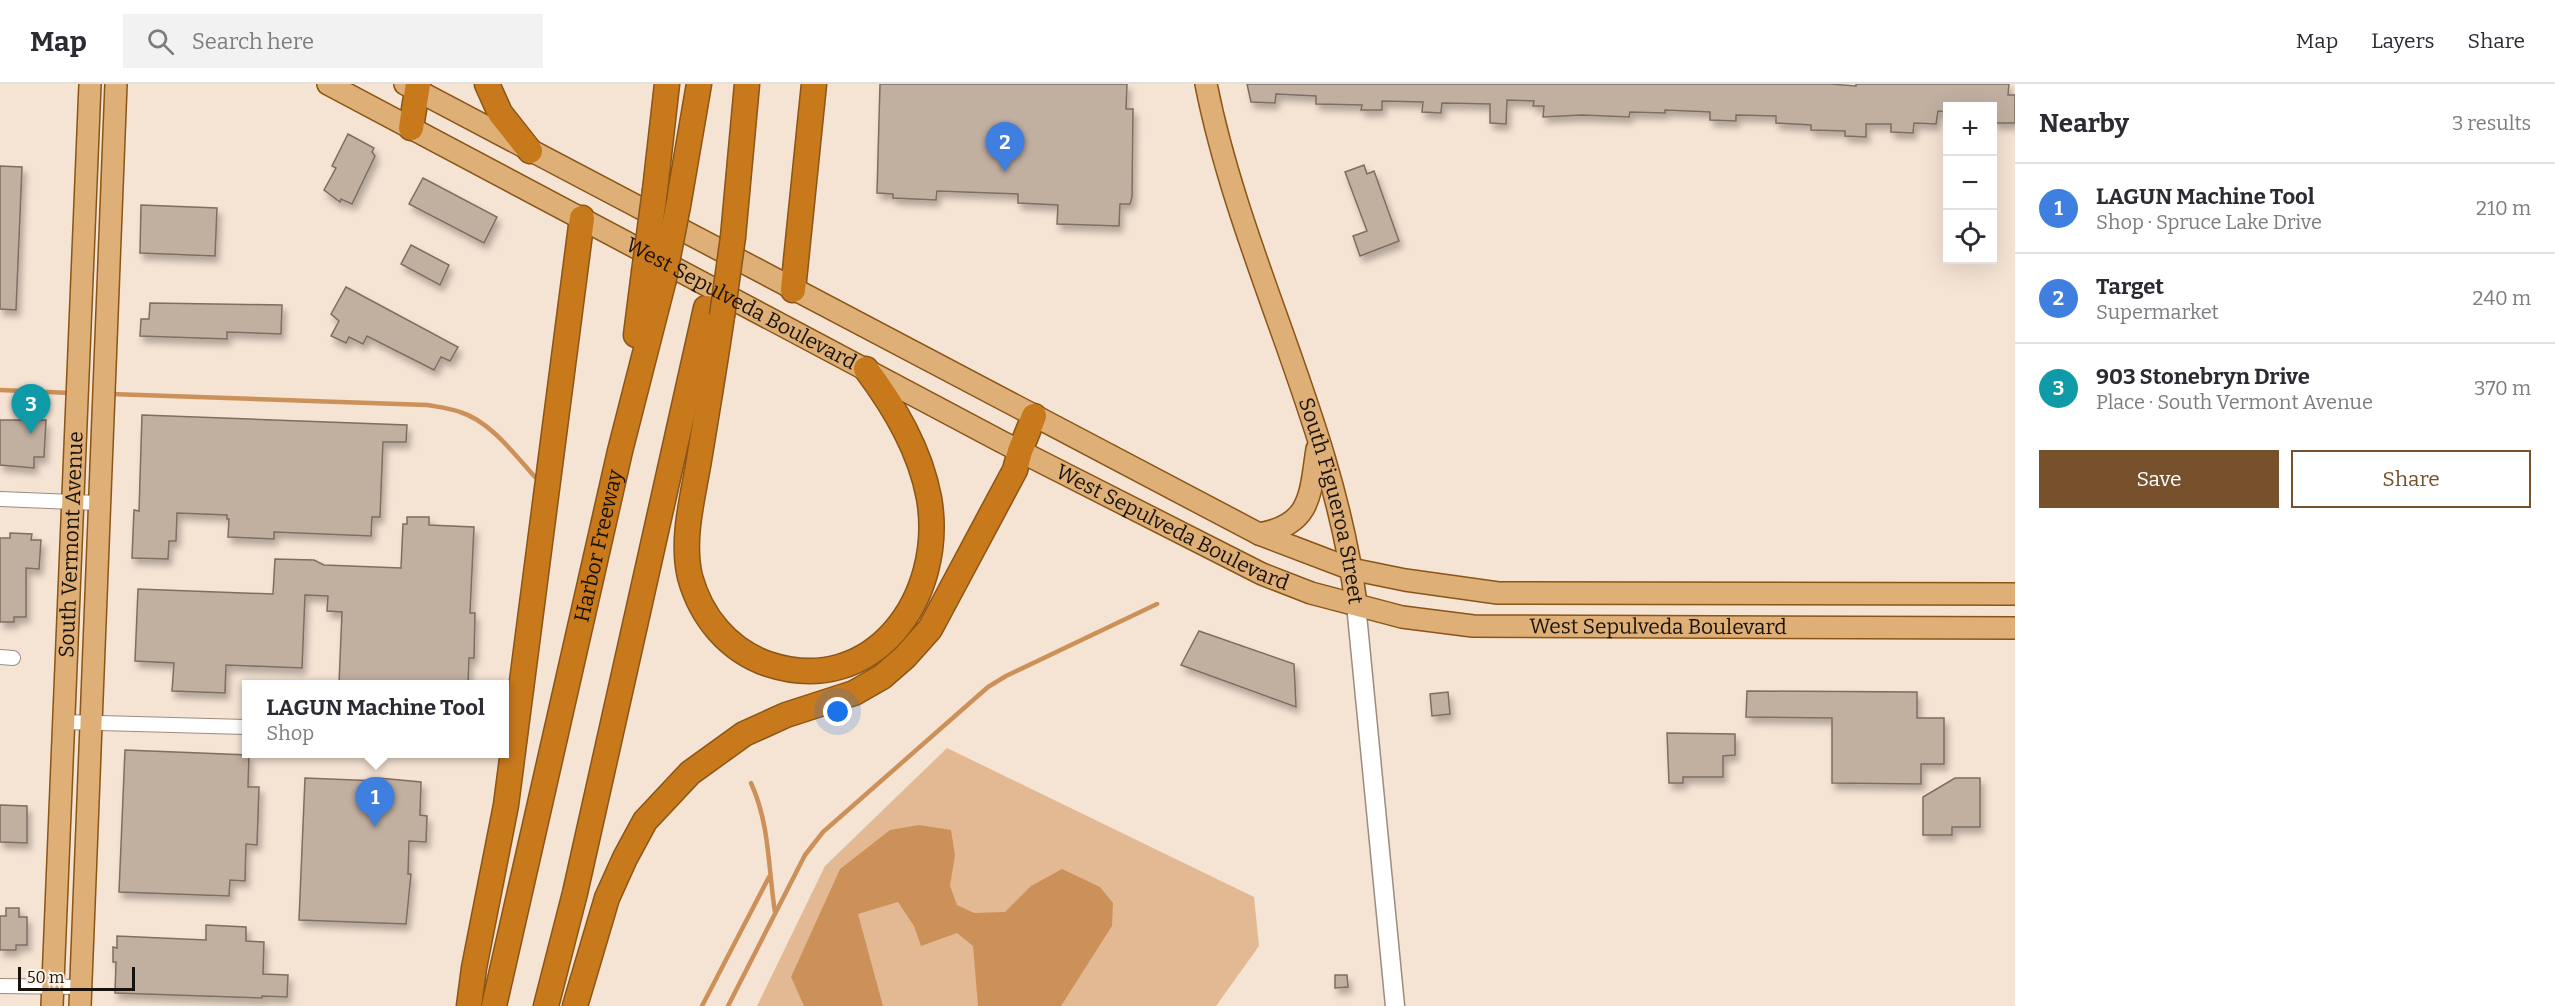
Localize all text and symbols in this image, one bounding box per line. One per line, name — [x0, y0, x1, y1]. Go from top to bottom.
search box — [123, 14, 543, 68]
text: Map — [30, 25, 87, 58]
icon: search — [144, 25, 177, 58]
text: Search here — [192, 28, 314, 55]
text: Map — [2296, 28, 2338, 54]
text: Layers — [2371, 28, 2435, 54]
text: Share — [2468, 28, 2525, 54]
map controls — [1943, 102, 1997, 264]
button: + — [1943, 102, 1997, 156]
text: Nearby — [2039, 108, 2129, 139]
text: 3 results — [2452, 111, 2531, 135]
pin: 2 — [986, 122, 1024, 172]
button: − — [1943, 156, 1997, 210]
text: LAGUN Machine Tool — [2096, 183, 2315, 210]
text: 1 — [2054, 196, 2063, 220]
text: 210 m — [2476, 196, 2531, 220]
button: locate — [1943, 210, 1997, 264]
text: Shop · Spruce Lake Drive — [2096, 210, 2322, 234]
street label: West Sepulveda Boulevard — [622, 232, 861, 375]
text: Target — [2096, 273, 2164, 300]
text: 2 — [2053, 286, 2064, 310]
text: 240 m — [2473, 286, 2531, 310]
text: Supermarket — [2096, 300, 2219, 324]
text: 903 Stonebryn Drive — [2096, 363, 2310, 390]
text: 3 — [2053, 376, 2064, 400]
text: 370 m — [2474, 376, 2531, 400]
pin: 3 — [12, 384, 51, 434]
text: Place · South Vermont Avenue — [2096, 390, 2373, 414]
street label: South Figueroa Street — [1293, 394, 1369, 606]
street label: South Vermont Avenue — [53, 431, 89, 658]
button: Save — [2039, 450, 2279, 508]
button: Share — [2291, 450, 2531, 508]
street label: West Sepulveda Boulevard — [1051, 459, 1293, 596]
street label: Harbor Freeway — [569, 466, 629, 625]
street label: West Sepulveda Boulevard — [1529, 613, 1787, 640]
popup — [242, 680, 509, 758]
text: LAGUN Machine Tool — [266, 694, 485, 721]
your location — [823, 697, 852, 726]
text: Shop — [266, 721, 314, 745]
pin: 1 — [356, 778, 394, 827]
scale bar — [18, 964, 135, 992]
text: 50 m — [27, 968, 64, 987]

